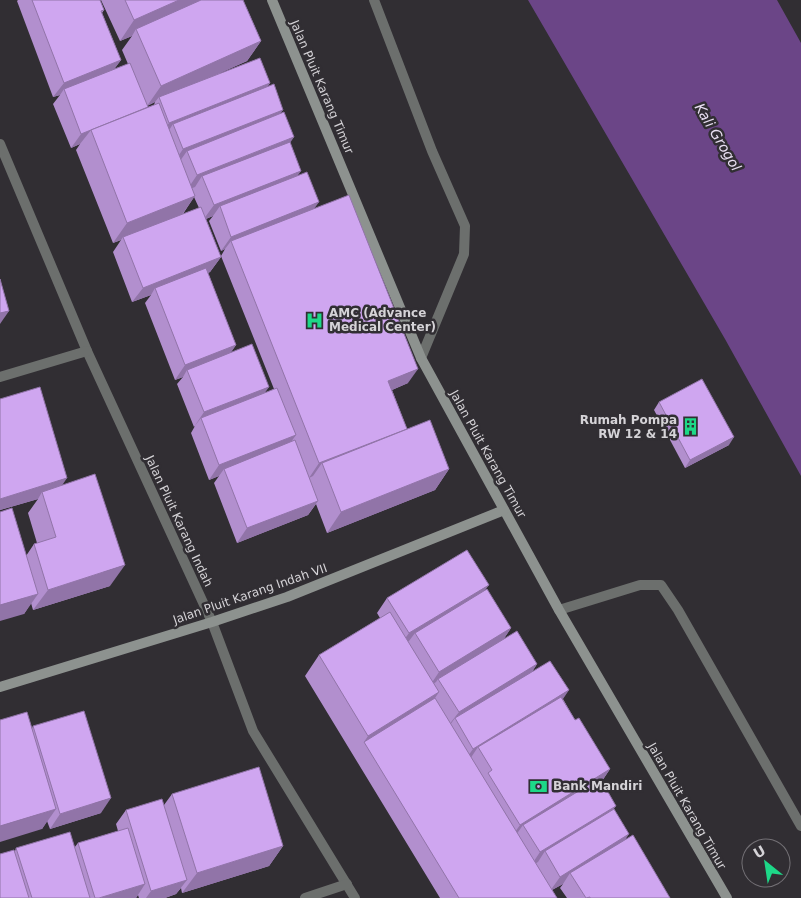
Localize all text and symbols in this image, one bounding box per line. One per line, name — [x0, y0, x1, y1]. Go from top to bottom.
street label: Jalan Pluit Karang Timur — [287, 17, 357, 156]
water label: Kali Grogol — [692, 100, 744, 174]
place label: AMC (Advance Medical Center) — [329, 306, 436, 334]
hospital icon: AMC (Advance Medical Center) — [305, 310, 325, 330]
street label: Jalan Pluit Karang Timur — [447, 387, 529, 520]
place label: Rumah Pompa RW 12 & 14 — [580, 413, 677, 441]
building icon: Rumah Pompa RW 12 & 14 — [681, 417, 701, 437]
street label: Jalan Pluit Karang Indah — [142, 452, 216, 589]
street label: Jalan Pluit Karang Indah VII — [170, 561, 329, 627]
street label: Jalan Pluit Karang Timur — [644, 739, 729, 872]
bank icon: Bank Mandiri — [529, 776, 549, 796]
place label: Bank Mandiri — [553, 779, 642, 793]
north arrow — [741, 838, 791, 888]
text: U — [751, 842, 768, 862]

